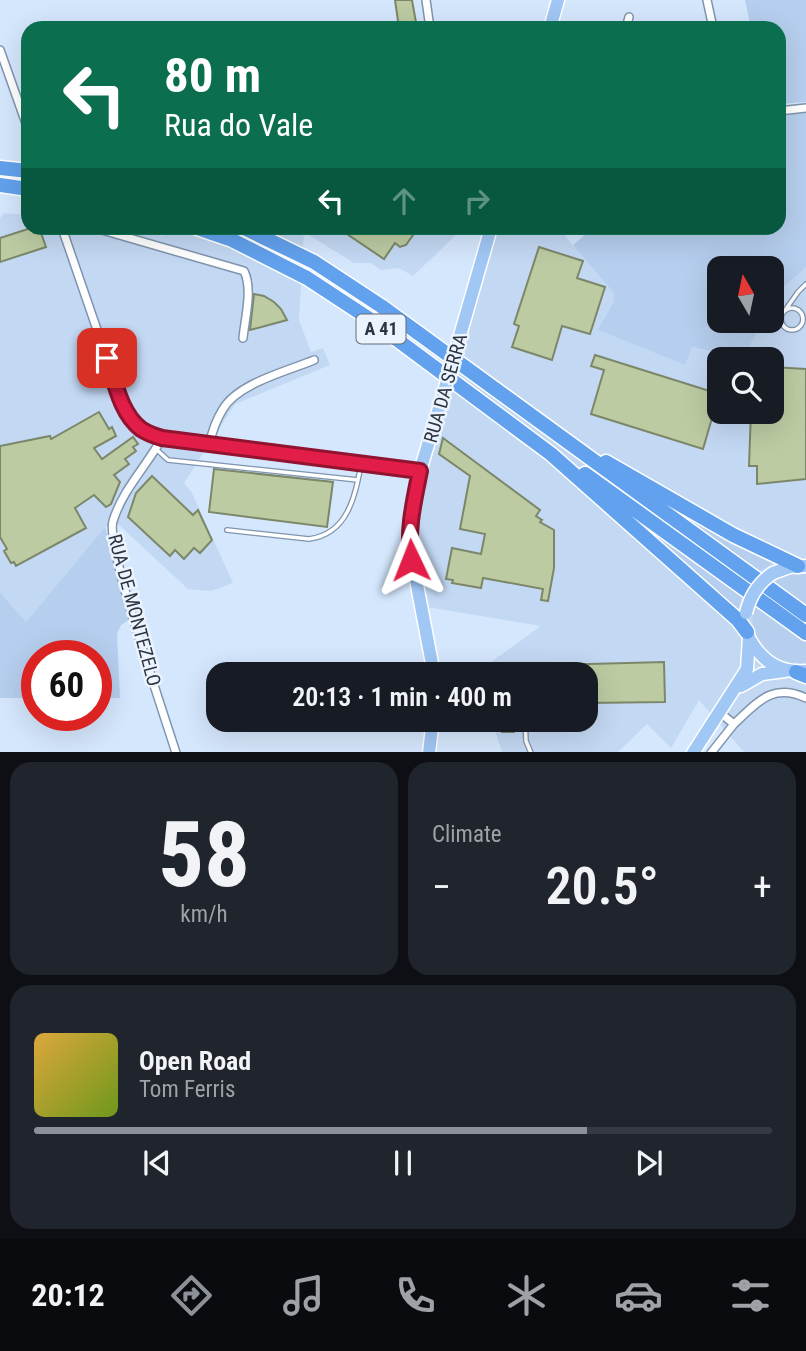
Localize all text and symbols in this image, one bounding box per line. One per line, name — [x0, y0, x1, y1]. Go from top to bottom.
text: 80 m — [164, 47, 261, 104]
icon: left — [49, 49, 140, 140]
text: Rua do Vale — [164, 106, 313, 144]
icon: left — [312, 182, 350, 220]
icon: ahead — [385, 182, 423, 220]
icon: right — [458, 182, 496, 220]
north arrow — [707, 256, 784, 332]
map controls — [707, 256, 784, 424]
road number: A 41 — [356, 314, 406, 344]
pin — [77, 328, 137, 388]
street label: RUA DA SERRA — [419, 331, 472, 445]
icon: arrive — [88, 339, 126, 377]
button: search — [707, 347, 784, 424]
position arrow — [374, 523, 448, 597]
street label: RUA DE MONTEZELO — [103, 532, 166, 689]
speed limit sign: 60 — [21, 640, 112, 731]
text: 20:13 · 1 min · 400 m — [292, 682, 512, 712]
text: 58 — [158, 802, 250, 908]
text: Climate — [432, 821, 502, 848]
text: 20.5° — [545, 856, 659, 917]
text: − — [432, 865, 451, 909]
text: + — [753, 865, 772, 909]
text: km/h — [180, 901, 228, 928]
text: Open Road — [139, 1046, 251, 1076]
text: Tom Ferris — [139, 1076, 235, 1103]
icon: previous — [138, 1144, 176, 1182]
icon: pause — [384, 1144, 422, 1182]
icon: next — [630, 1144, 668, 1182]
icon: directions — [167, 1271, 216, 1320]
icon: music — [279, 1271, 328, 1320]
icon: phone — [391, 1271, 440, 1320]
icon: climate — [502, 1271, 551, 1320]
icon: car — [614, 1271, 663, 1320]
icon: filters — [726, 1271, 775, 1320]
text: 20:12 — [31, 1276, 105, 1314]

